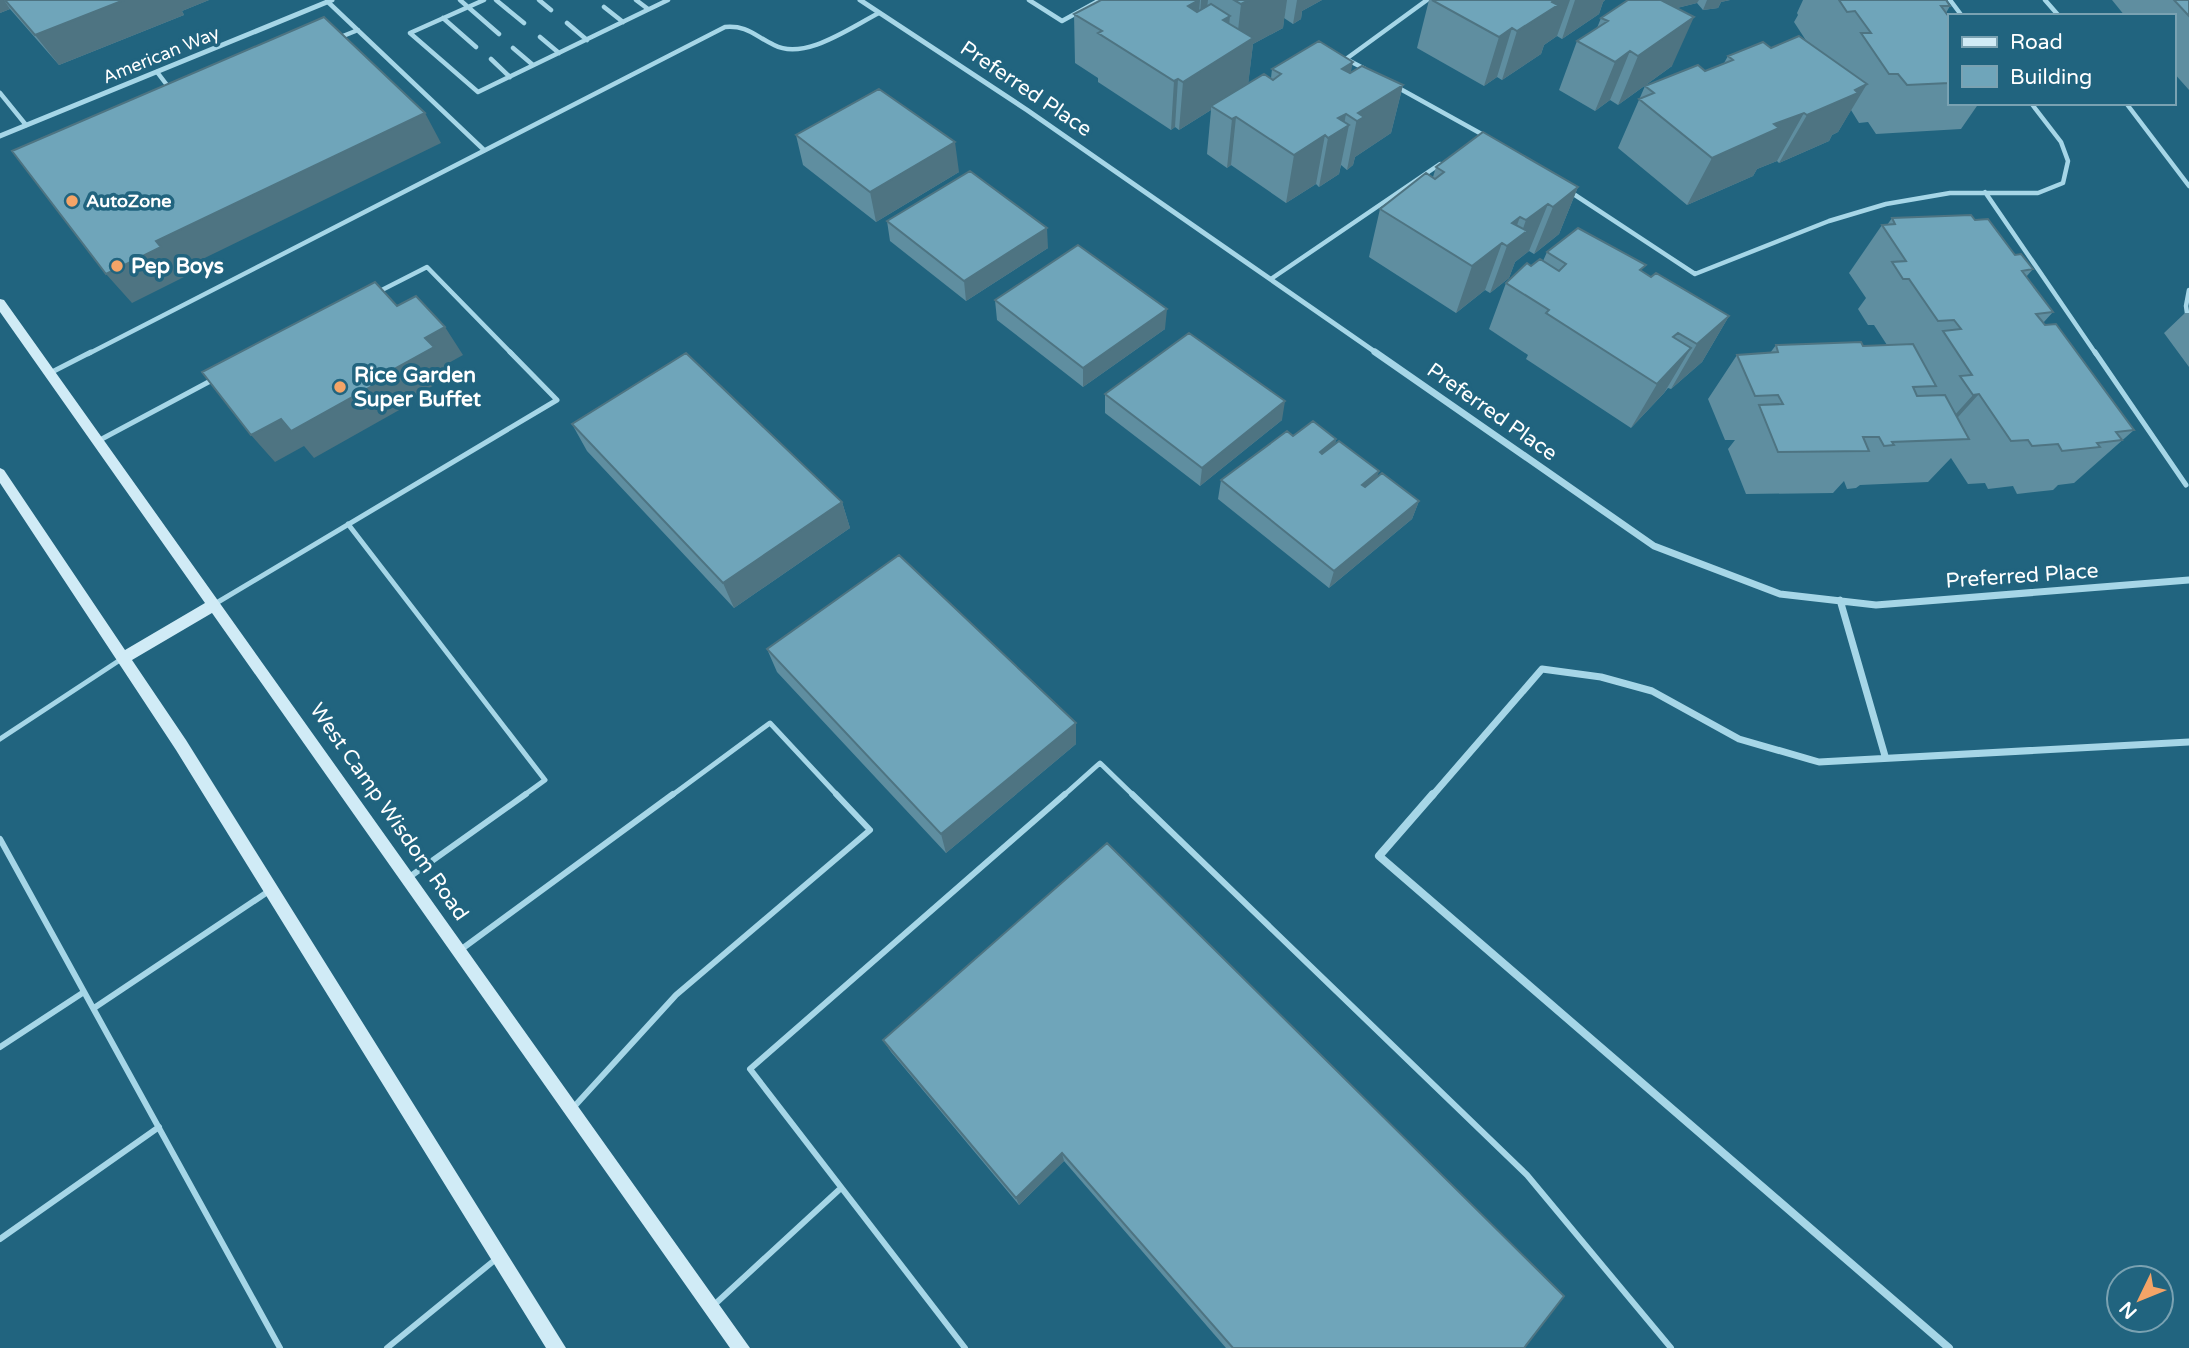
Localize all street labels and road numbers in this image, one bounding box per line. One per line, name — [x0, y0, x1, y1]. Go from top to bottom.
street label: American Way — [99, 21, 223, 88]
street label: Preferred Place — [955, 36, 1097, 142]
street label: Preferred Place — [1422, 358, 1562, 466]
street label: Preferred Place — [1945, 558, 2099, 594]
street label: West Camp Wisdom Road — [304, 698, 474, 926]

